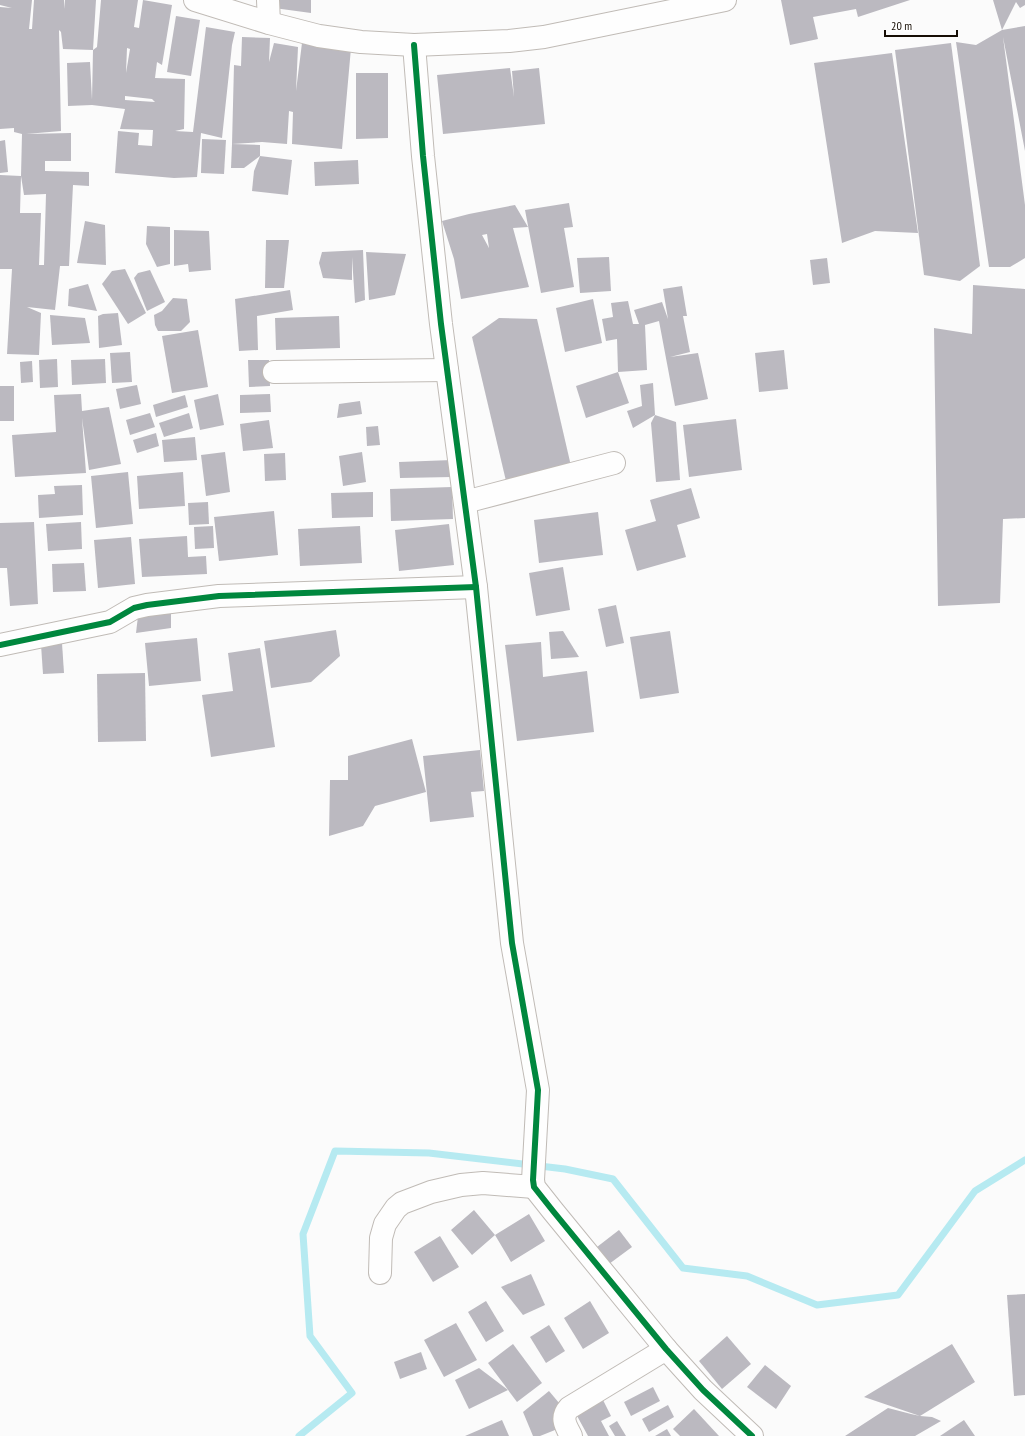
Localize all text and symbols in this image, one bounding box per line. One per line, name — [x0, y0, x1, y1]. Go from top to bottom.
scale bar — [885, 12, 957, 38]
text: 20 m — [891, 18, 912, 33]

